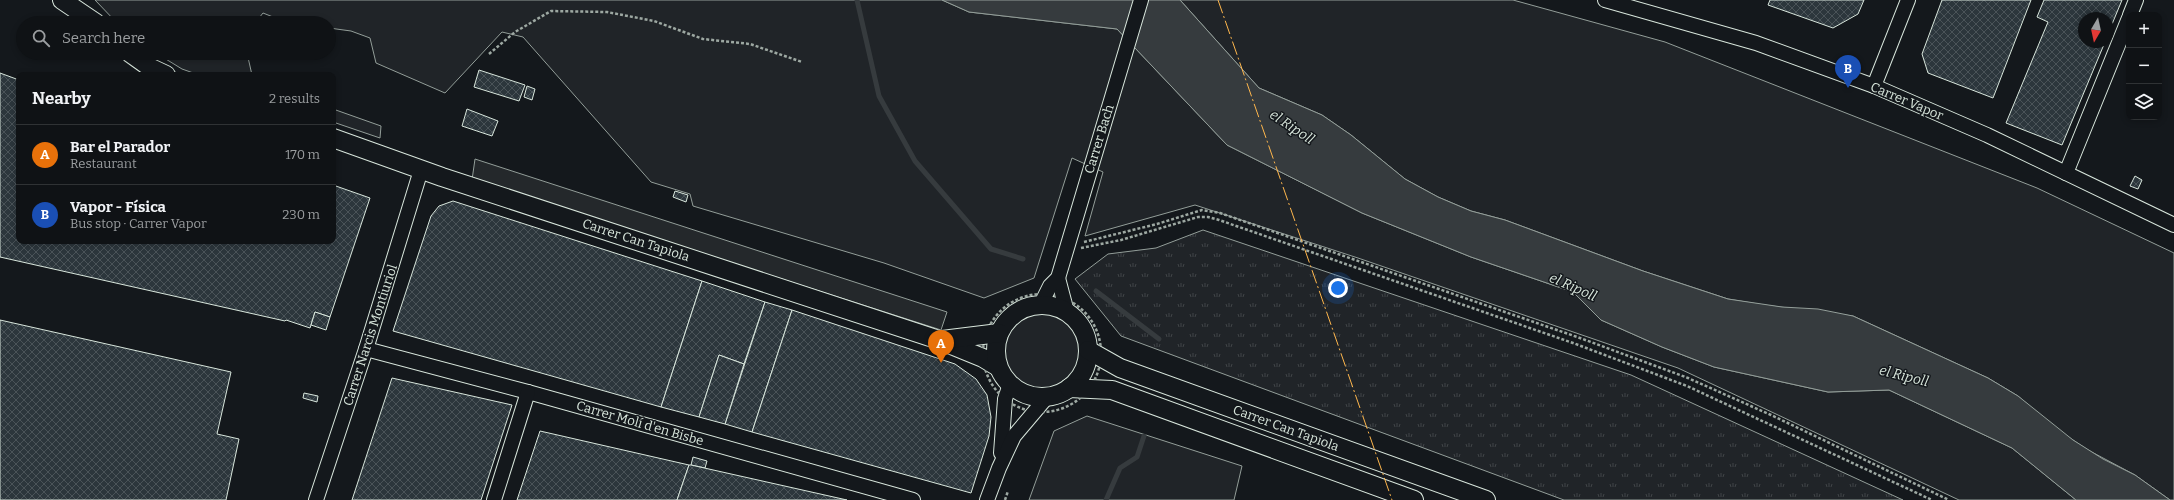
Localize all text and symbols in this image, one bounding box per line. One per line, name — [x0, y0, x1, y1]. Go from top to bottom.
north arrow — [2078, 12, 2114, 48]
map controls — [2126, 12, 2162, 120]
button: + — [2126, 12, 2162, 48]
search box — [16, 16, 336, 60]
icon: search — [30, 27, 52, 49]
text: Search here — [62, 29, 145, 47]
button: − — [2126, 48, 2162, 84]
pin: B — [1835, 55, 1861, 88]
street label: Carrer Vapor — [1868, 79, 1946, 123]
button: layers — [2126, 84, 2162, 120]
text: Nearby — [32, 88, 91, 109]
text: 2 results — [269, 91, 320, 106]
street label: Carrer Bach — [1081, 103, 1117, 175]
water label: el Ripoll — [1266, 106, 1318, 148]
text: Bar el Parador — [70, 138, 170, 156]
text: A — [40, 147, 50, 162]
text: 170 m — [285, 147, 320, 162]
text: Restaurant — [70, 156, 137, 171]
text: Vapor - Física — [70, 198, 166, 216]
text: B — [41, 207, 49, 222]
text: 230 m — [282, 207, 320, 222]
text: Bus stop · Carrer Vapor — [70, 216, 207, 231]
street label: Carrer Can Tapiola — [581, 216, 691, 264]
street label: Carrer Narcis Montiuriol — [340, 262, 400, 408]
water label: el Ripoll — [1547, 269, 1600, 305]
your location — [1328, 278, 1348, 298]
pin: A — [928, 330, 954, 363]
water label: el Ripoll — [1878, 362, 1931, 390]
street label: Carrer Molí d'en Bisbe — [575, 398, 705, 448]
street label: Carrer Can Tapiola — [1231, 402, 1341, 454]

